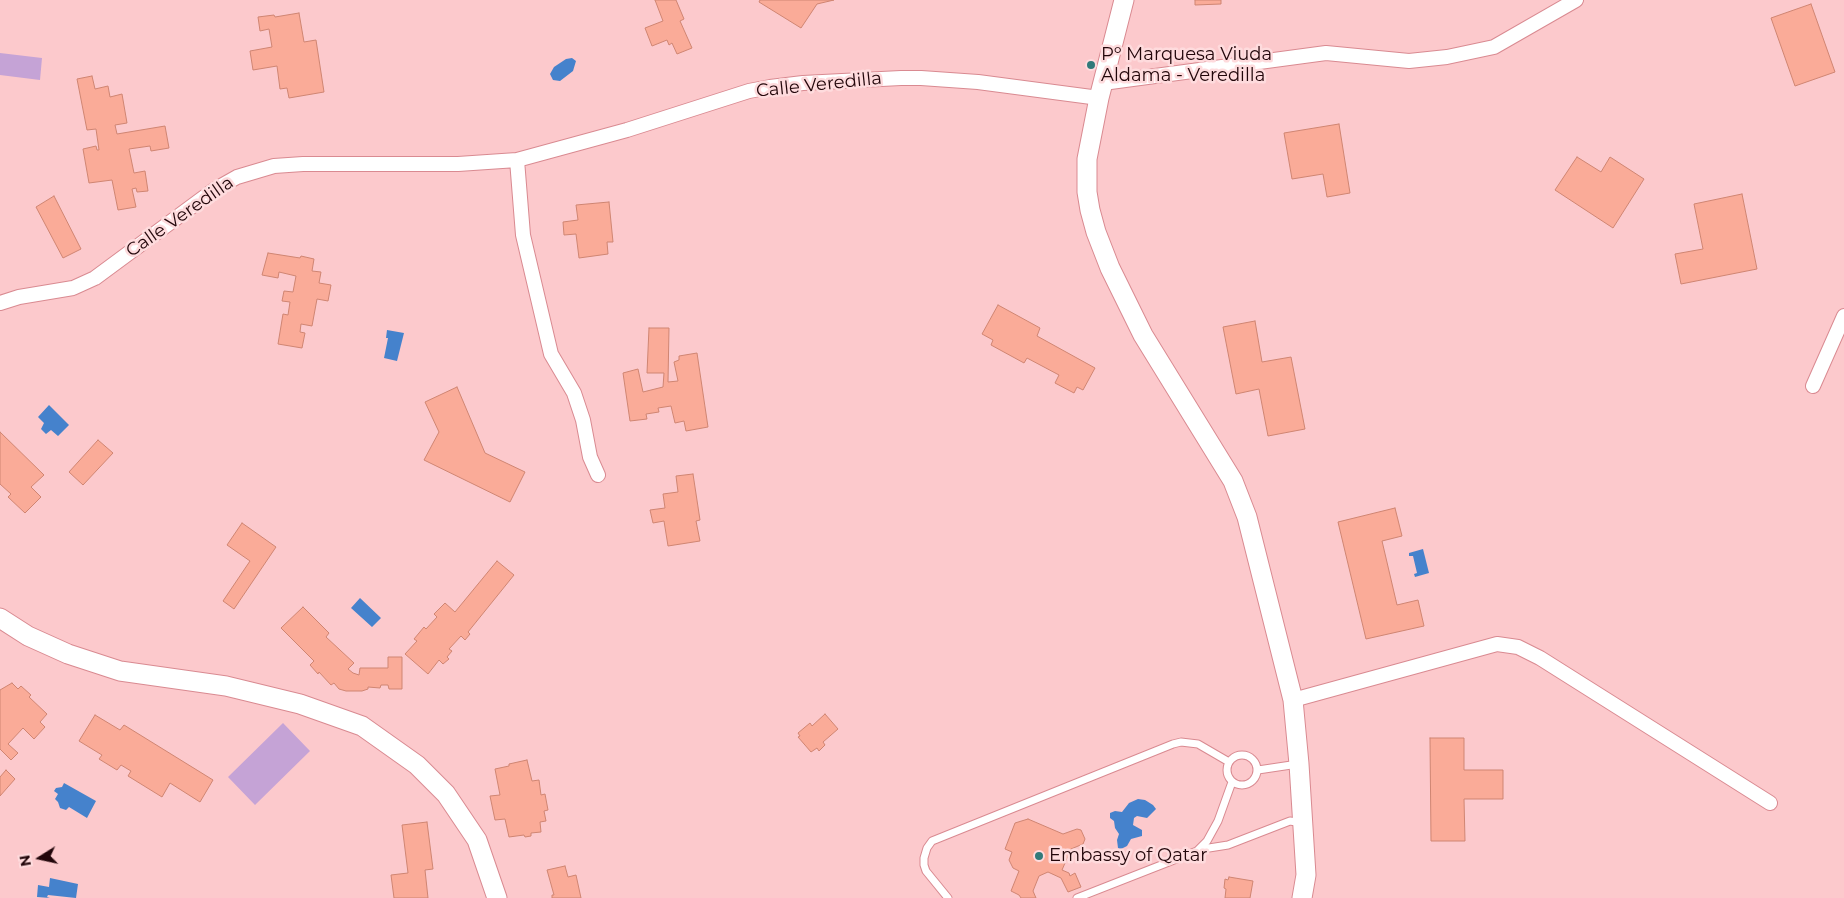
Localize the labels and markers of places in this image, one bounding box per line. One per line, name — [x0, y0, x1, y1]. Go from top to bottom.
place label: Pº Marquesa Viuda Aldama - Veredilla — [1101, 44, 1272, 86]
marker: Pº Marquesa Viuda Aldama - Veredilla — [1085, 59, 1097, 71]
place label: Embassy of Qatar — [1049, 845, 1208, 867]
marker: Embassy of Qatar — [1033, 850, 1045, 862]

